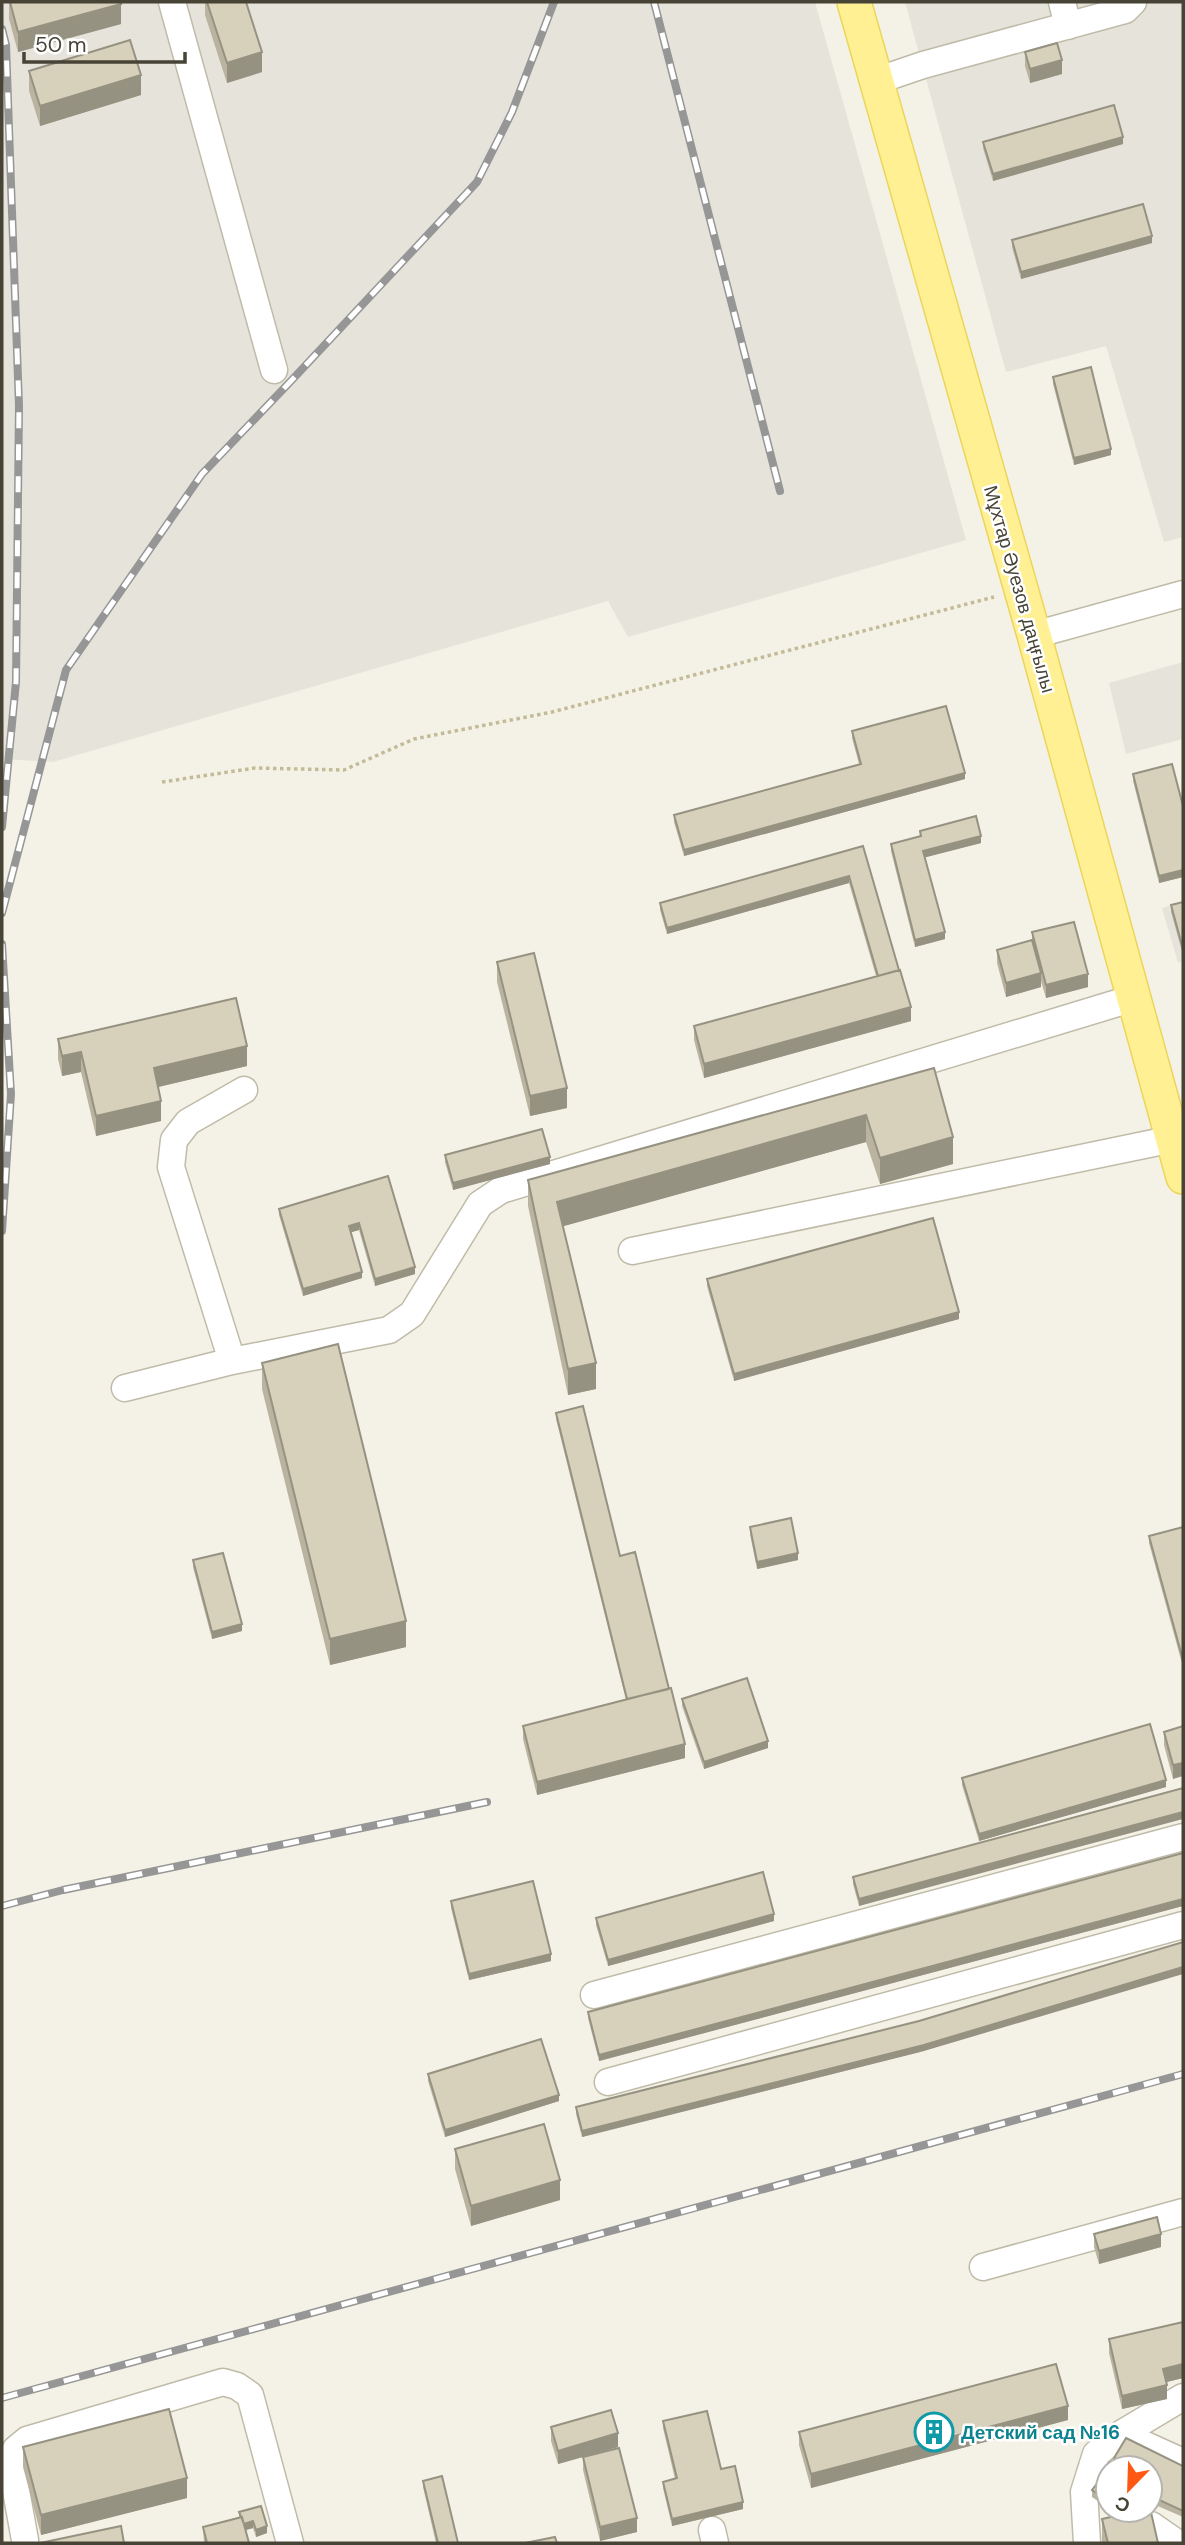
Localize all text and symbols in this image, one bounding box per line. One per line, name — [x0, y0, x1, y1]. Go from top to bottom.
scale bar — [24, 21, 186, 65]
text: 50 m — [35, 31, 86, 59]
street label: Мұхтар Әуезов даңғылы — [978, 482, 1061, 696]
building icon: Детский сад №16 — [913, 2411, 955, 2453]
place label: Детский сад №16 — [961, 2420, 1120, 2445]
north arrow — [1094, 2454, 1164, 2524]
text: С — [1111, 2490, 1134, 2518]

